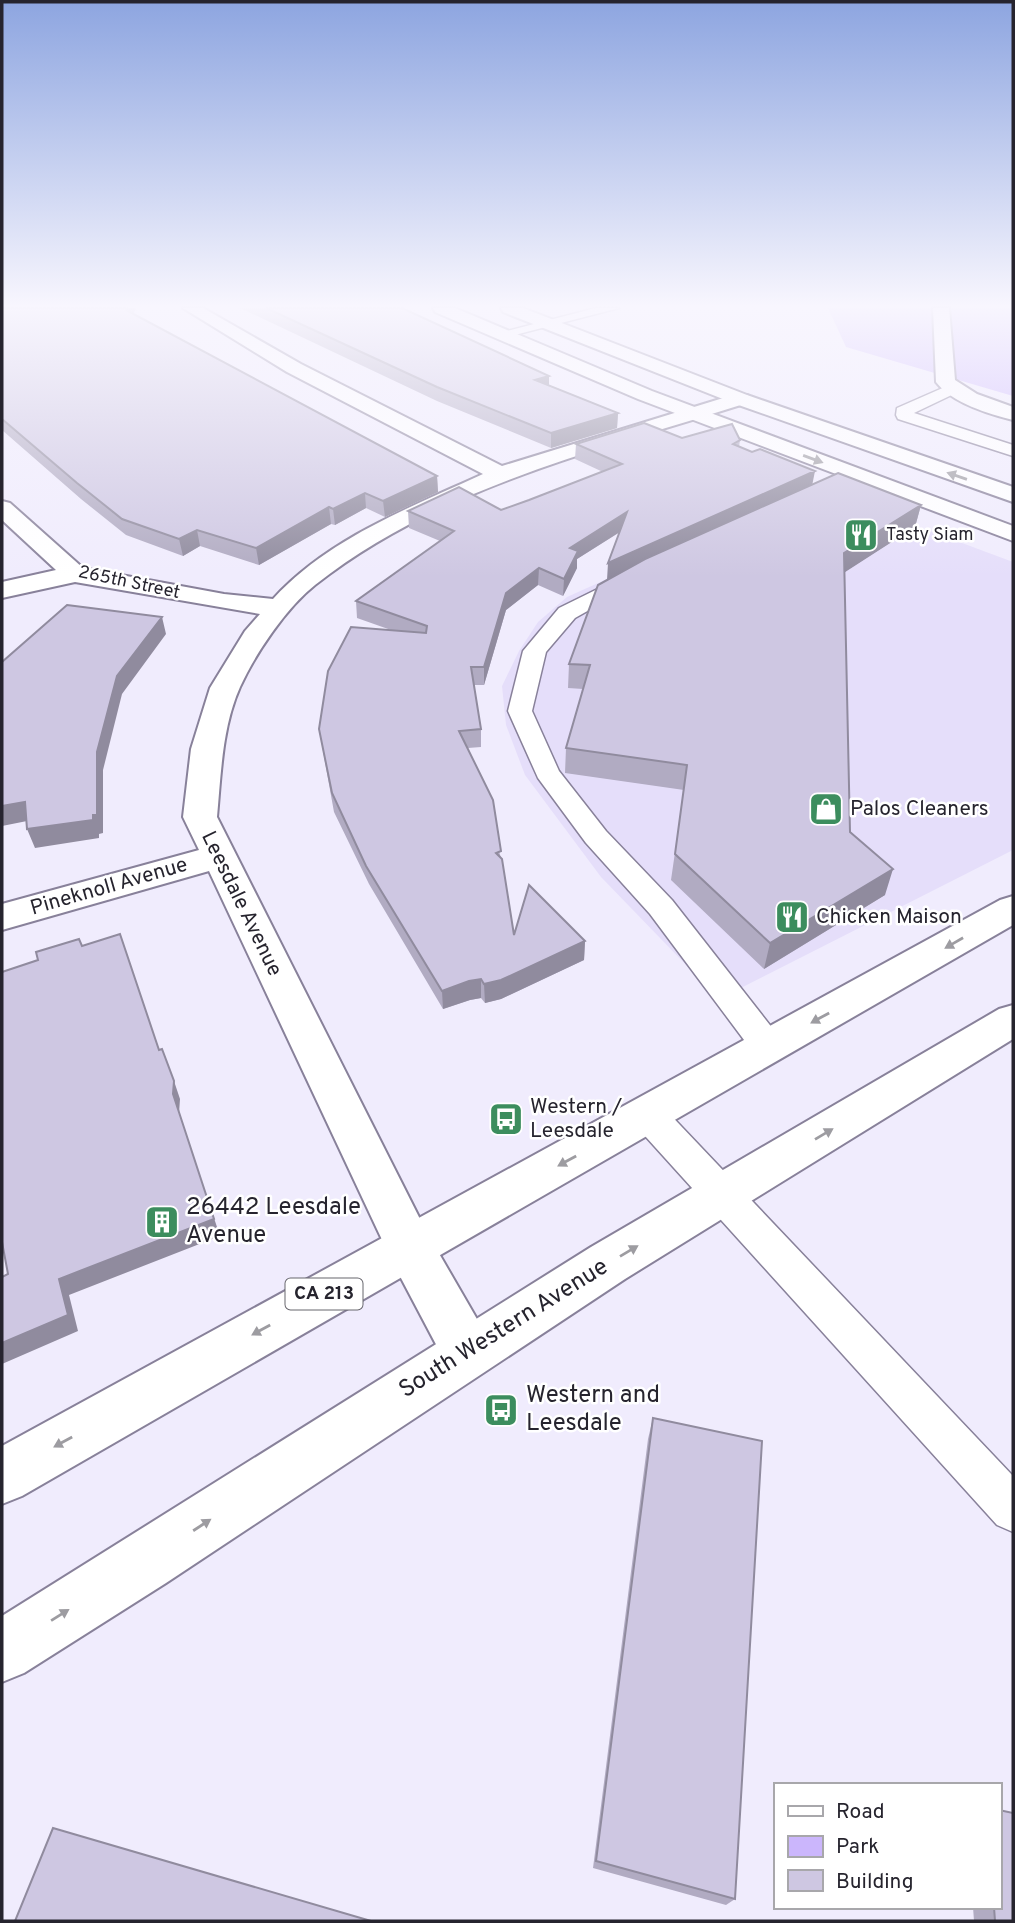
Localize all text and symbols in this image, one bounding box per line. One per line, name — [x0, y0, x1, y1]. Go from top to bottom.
one-way arrow — [803, 454, 824, 465]
one-way arrow — [946, 470, 967, 481]
restaurant icon: Tasty Siam — [842, 516, 880, 554]
place label: Tasty Siam — [886, 524, 974, 547]
street label: 265th Street — [76, 561, 182, 605]
shop icon: Palos Cleaners — [807, 790, 845, 828]
place label: Palos Cleaners — [850, 796, 989, 823]
street label: Leesdale Avenue — [194, 827, 288, 981]
street label: Pineknoll Avenue — [27, 852, 191, 922]
restaurant icon: Chicken Maison — [773, 898, 811, 936]
place label: Chicken Maison — [816, 904, 962, 931]
one-way arrow — [944, 937, 964, 949]
one-way arrow — [810, 1012, 830, 1024]
place label: Western / Leesdale — [530, 1094, 622, 1145]
bus stop icon: Western / Leesdale — [487, 1100, 525, 1138]
one-way arrow — [814, 1127, 833, 1140]
one-way arrow — [558, 1155, 577, 1167]
place label: 26442 Leesdale Avenue — [186, 1193, 361, 1251]
building icon: 26442 Leesdale Avenue — [143, 1203, 181, 1241]
one-way arrow — [619, 1244, 638, 1257]
street label: South Western Avenue — [394, 1252, 614, 1406]
road number: CA 213 — [286, 1278, 362, 1310]
one-way arrow — [251, 1324, 271, 1336]
place label: Western and Leesdale — [526, 1381, 660, 1439]
bus stop icon: Western and Leesdale — [482, 1391, 520, 1429]
one-way arrow — [53, 1436, 73, 1448]
one-way arrow — [193, 1518, 211, 1532]
one-way arrow — [50, 1609, 69, 1621]
legend — [774, 1783, 1001, 1909]
text: Road — [836, 1799, 885, 1826]
text: Park — [836, 1834, 879, 1861]
text: Building — [836, 1869, 914, 1896]

